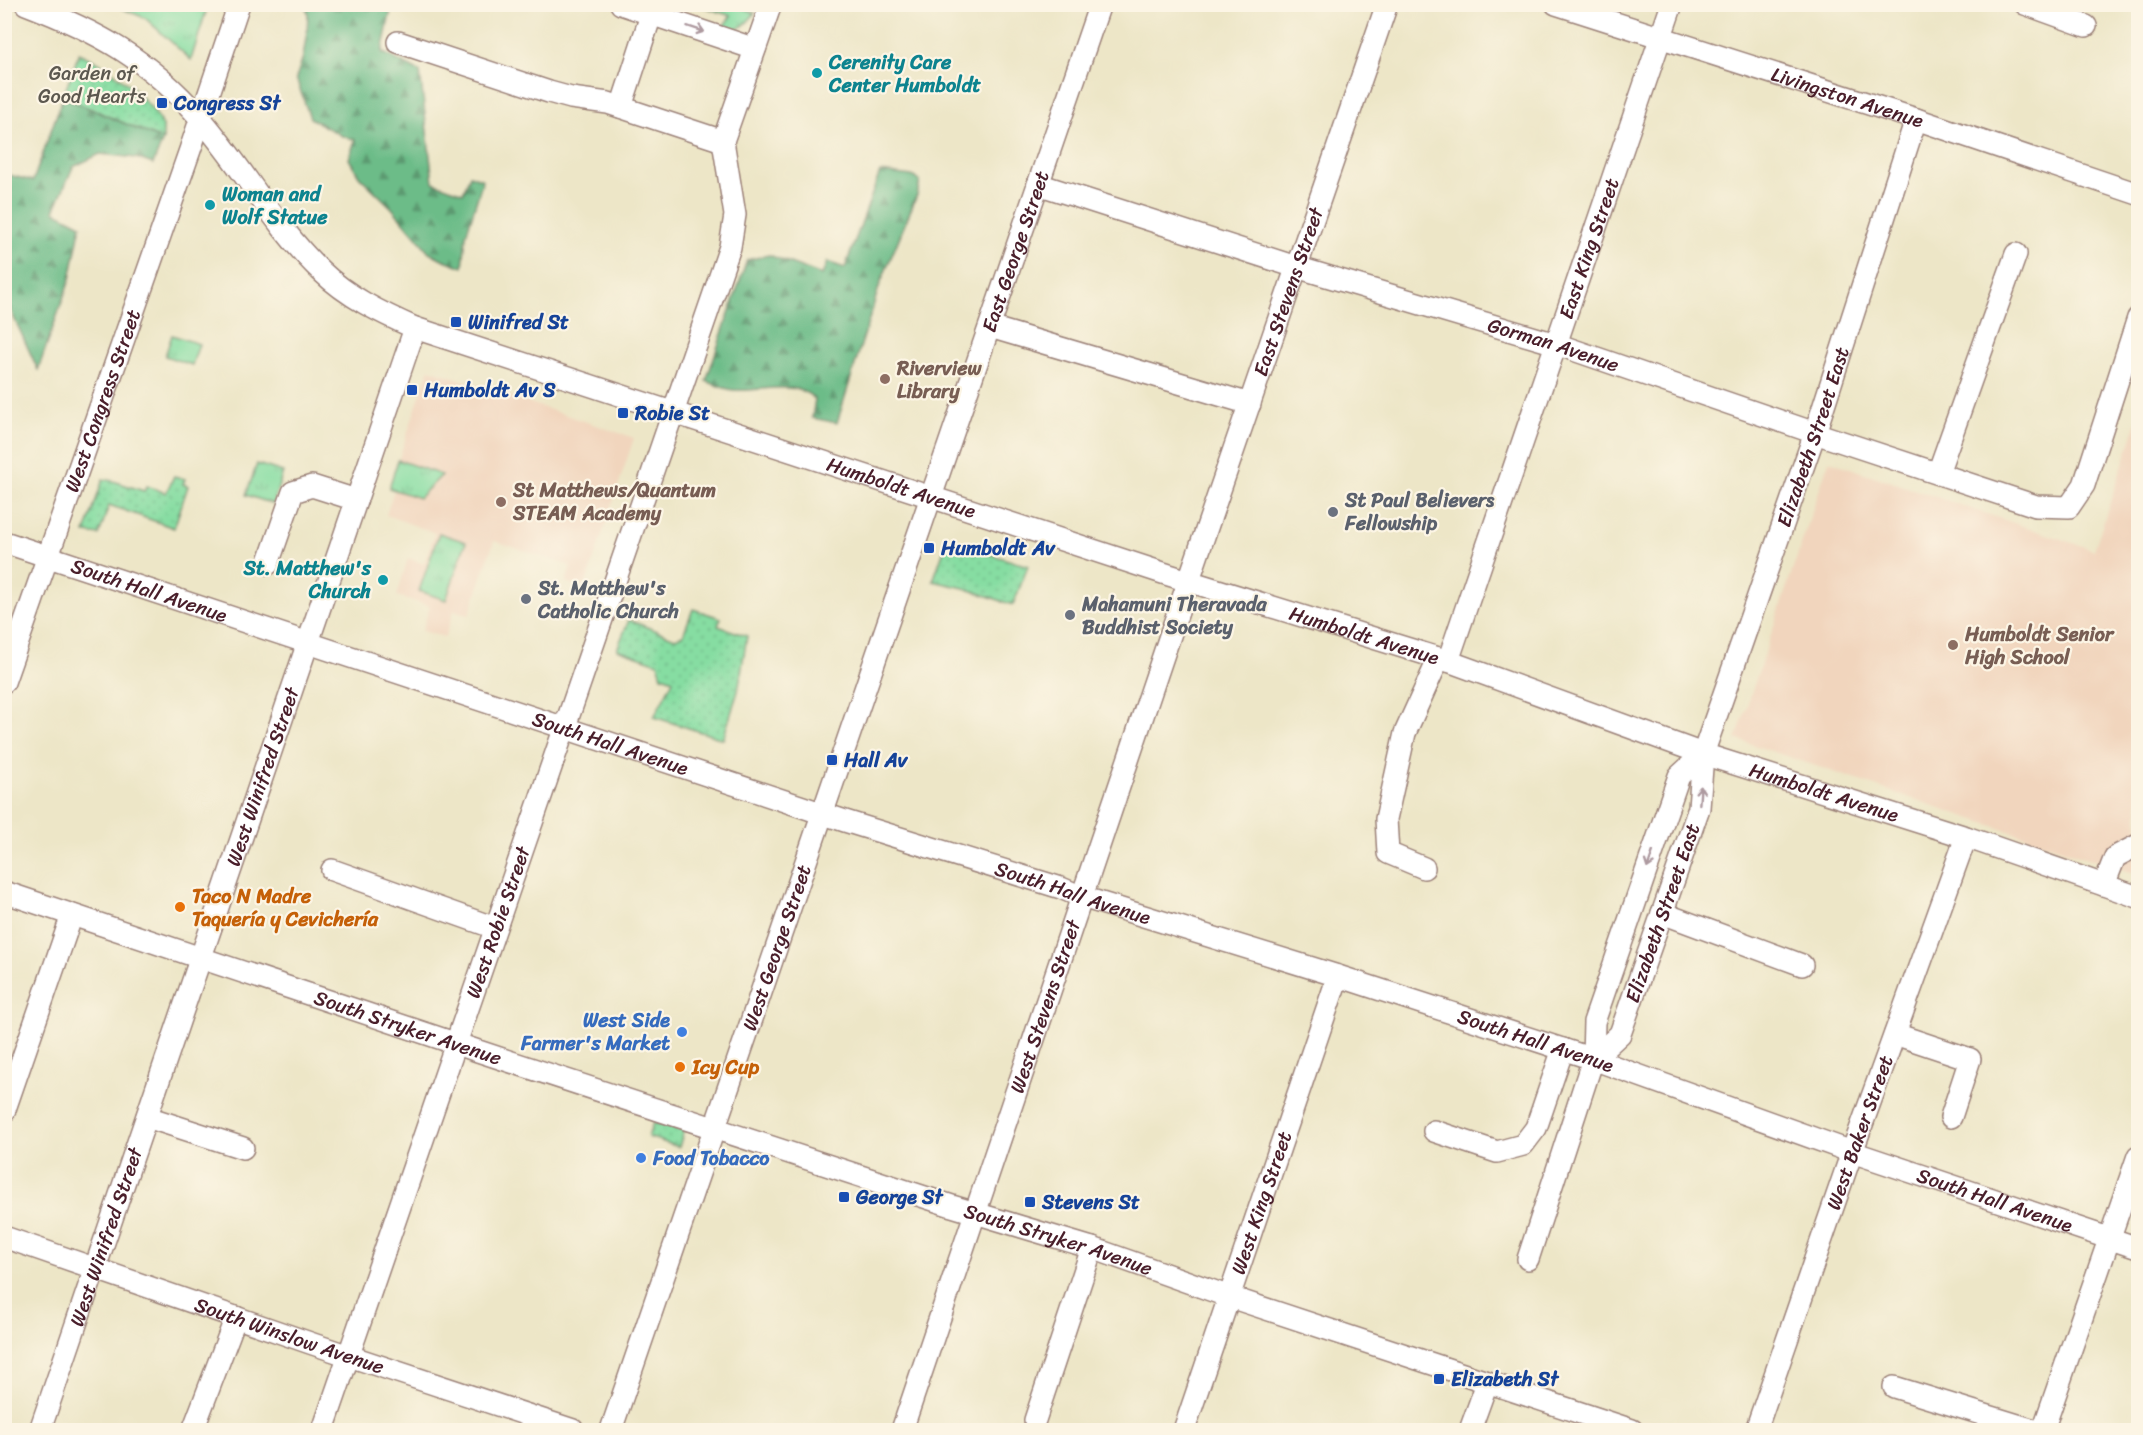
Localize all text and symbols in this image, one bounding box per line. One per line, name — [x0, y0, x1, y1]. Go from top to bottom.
one-way arrow — [686, 25, 705, 36]
place label: Cerenity Care Center Humboldt — [828, 45, 981, 103]
park label: Garden of Good Hearts — [38, 56, 147, 114]
street label: Livingston Avenue — [1767, 56, 1929, 138]
marker: Cerenity Care Center Humboldt — [810, 66, 824, 80]
place label: Congress St — [173, 86, 282, 121]
marker: Congress St — [155, 96, 169, 110]
street label: East George Street — [971, 166, 1059, 337]
street label: East King Street — [1548, 173, 1629, 324]
place label: Woman and Wolf Statue — [222, 177, 328, 235]
marker: Woman and Wolf Statue — [203, 198, 217, 212]
street label: East Stevens Street — [1243, 202, 1334, 381]
street label: West Congress Street — [54, 304, 151, 497]
place label: Winifred St — [468, 305, 569, 340]
street label: Gorman Avenue — [1484, 307, 1624, 382]
marker: Winifred St — [449, 315, 463, 329]
street label: Elizabeth Street East — [1766, 342, 1859, 532]
place label: Riverview Library — [896, 351, 983, 409]
marker: Riverview Library — [878, 372, 892, 386]
place label: Humboldt Av S — [423, 373, 556, 408]
marker: Humboldt Av S — [405, 383, 419, 397]
place label: Robie St — [634, 396, 710, 431]
marker: Robie St — [616, 406, 630, 420]
street label: Humboldt Avenue — [822, 447, 981, 528]
place label: St Matthews/Quantum STEAM Academy — [512, 473, 716, 531]
place label: St Paul Believers Fellowship — [1344, 483, 1495, 541]
marker: St Matthews/Quantum STEAM Academy — [494, 495, 508, 509]
marker: St Paul Believers Fellowship — [1326, 505, 1340, 519]
place label: Humboldt Av — [940, 531, 1056, 566]
marker: Humboldt Av — [922, 541, 936, 555]
street label: South Hall Avenue — [66, 548, 232, 633]
place label: St. Matthew's Church — [243, 551, 372, 609]
place label: St. Matthew's Catholic Church — [537, 571, 679, 629]
marker: St. Matthew's Church — [376, 573, 390, 587]
place label: Mahamuni Theravada Buddhist Society — [1081, 587, 1268, 645]
marker: St. Matthew's Catholic Church — [519, 592, 533, 606]
street label: Humboldt Avenue — [1285, 596, 1444, 675]
marker: Mahamuni Theravada Buddhist Society — [1063, 608, 1077, 622]
place label: Humboldt Senior High School — [1964, 617, 2115, 675]
marker: Humboldt Senior High School — [1946, 638, 1960, 652]
street label: West Winifred Street — [216, 682, 309, 871]
street label: South Hall Avenue — [528, 701, 694, 786]
place label: Hall Av — [843, 743, 909, 778]
street label: Humboldt Avenue — [1745, 752, 1904, 832]
marker: Hall Av — [825, 753, 839, 767]
one-way arrow — [1695, 785, 1706, 805]
street label: Elizabeth Street East — [1615, 818, 1710, 1008]
street label: West Robie Street — [455, 841, 540, 1003]
one-way arrow — [1643, 850, 1654, 869]
street label: South Hall Avenue — [990, 851, 1156, 935]
street label: West George Street — [732, 860, 821, 1035]
place label: Taco N Madre Taquería y Cevichería — [192, 879, 379, 937]
marker: Taco N Madre Taquería y Cevichería — [173, 900, 187, 914]
street label: West Stevens Street — [999, 914, 1091, 1098]
street label: South Stryker Avenue — [309, 980, 506, 1075]
street label: South Hall Avenue — [1453, 999, 1619, 1083]
place label: West Side Farmer's Market — [520, 1003, 670, 1061]
marker: West Side Farmer's Market — [675, 1025, 689, 1039]
place label: Icy Cup — [691, 1050, 760, 1085]
street label: West Baker Street — [1816, 1050, 1903, 1215]
marker: Icy Cup — [673, 1060, 687, 1074]
street label: West King Street — [1220, 1126, 1302, 1279]
place label: Food Tobacco — [652, 1141, 770, 1176]
street label: West Winifred Street — [59, 1142, 153, 1331]
marker: Food Tobacco — [634, 1151, 648, 1165]
street label: South Hall Avenue — [1912, 1157, 2078, 1243]
place label: George St — [855, 1180, 945, 1215]
place label: Stevens St — [1041, 1185, 1140, 1220]
marker: George St — [837, 1190, 851, 1204]
street label: South Stryker Avenue — [960, 1193, 1157, 1286]
marker: Stevens St — [1023, 1195, 1037, 1209]
street label: South Winslow Avenue — [190, 1287, 389, 1384]
place label: Elizabeth St — [1451, 1362, 1560, 1397]
marker: Elizabeth St — [1432, 1372, 1446, 1386]

